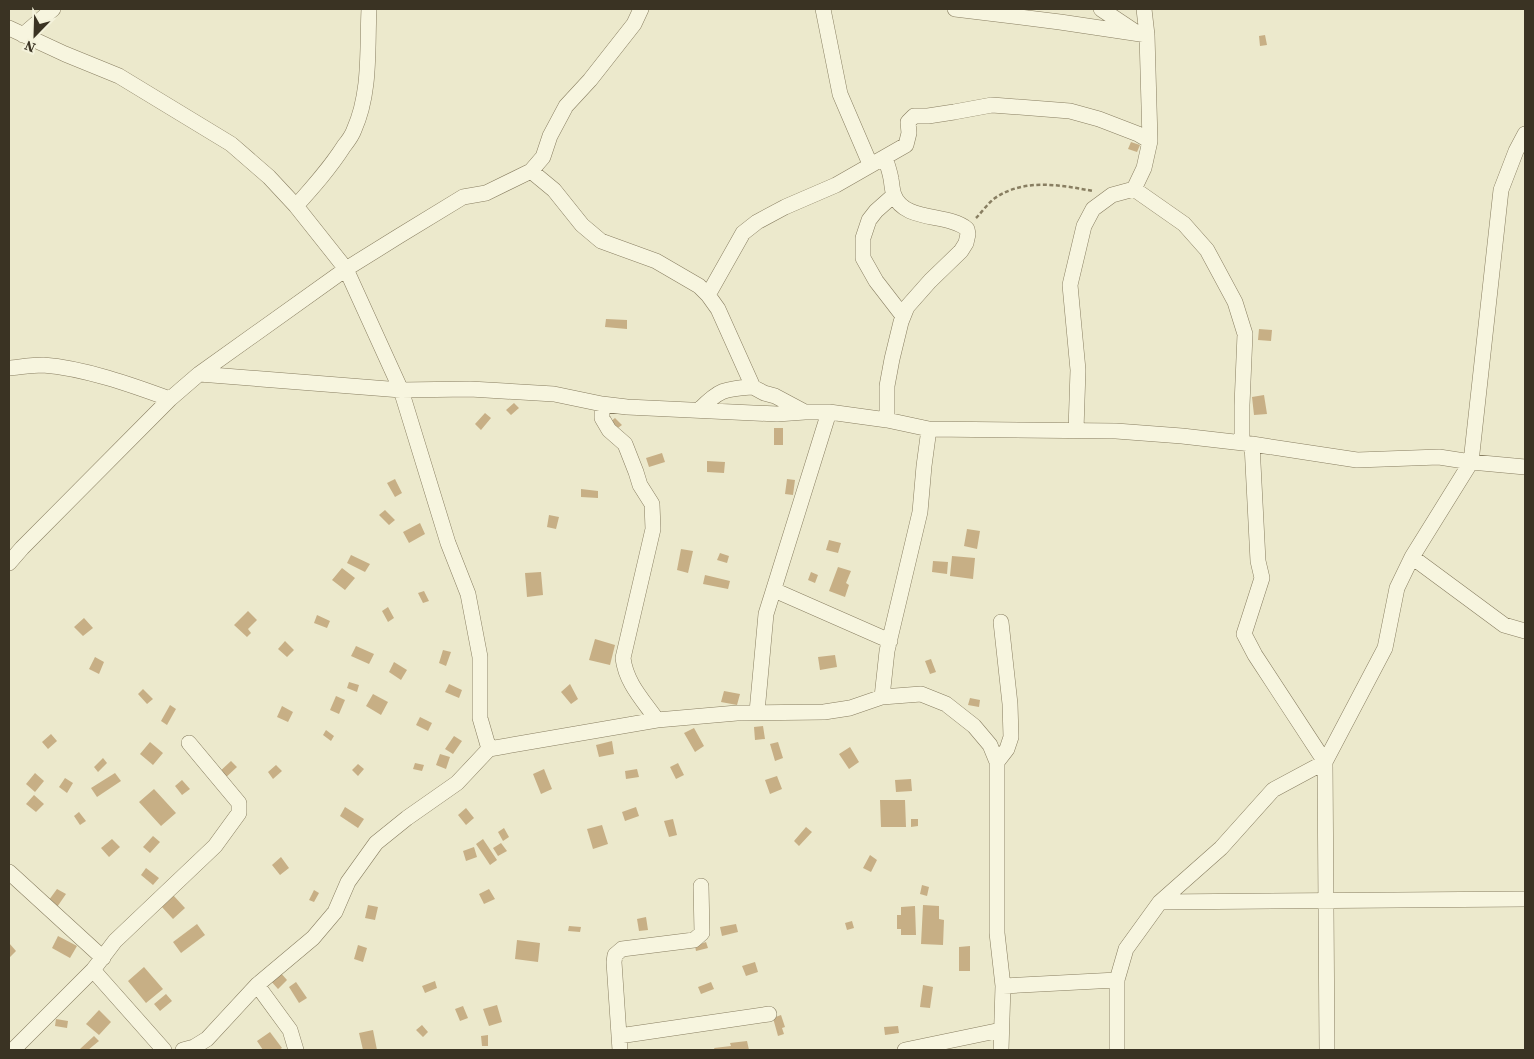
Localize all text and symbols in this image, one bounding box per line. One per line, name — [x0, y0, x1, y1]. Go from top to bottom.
north arrow — [10, 10, 60, 60]
text: N — [21, 36, 39, 58]

